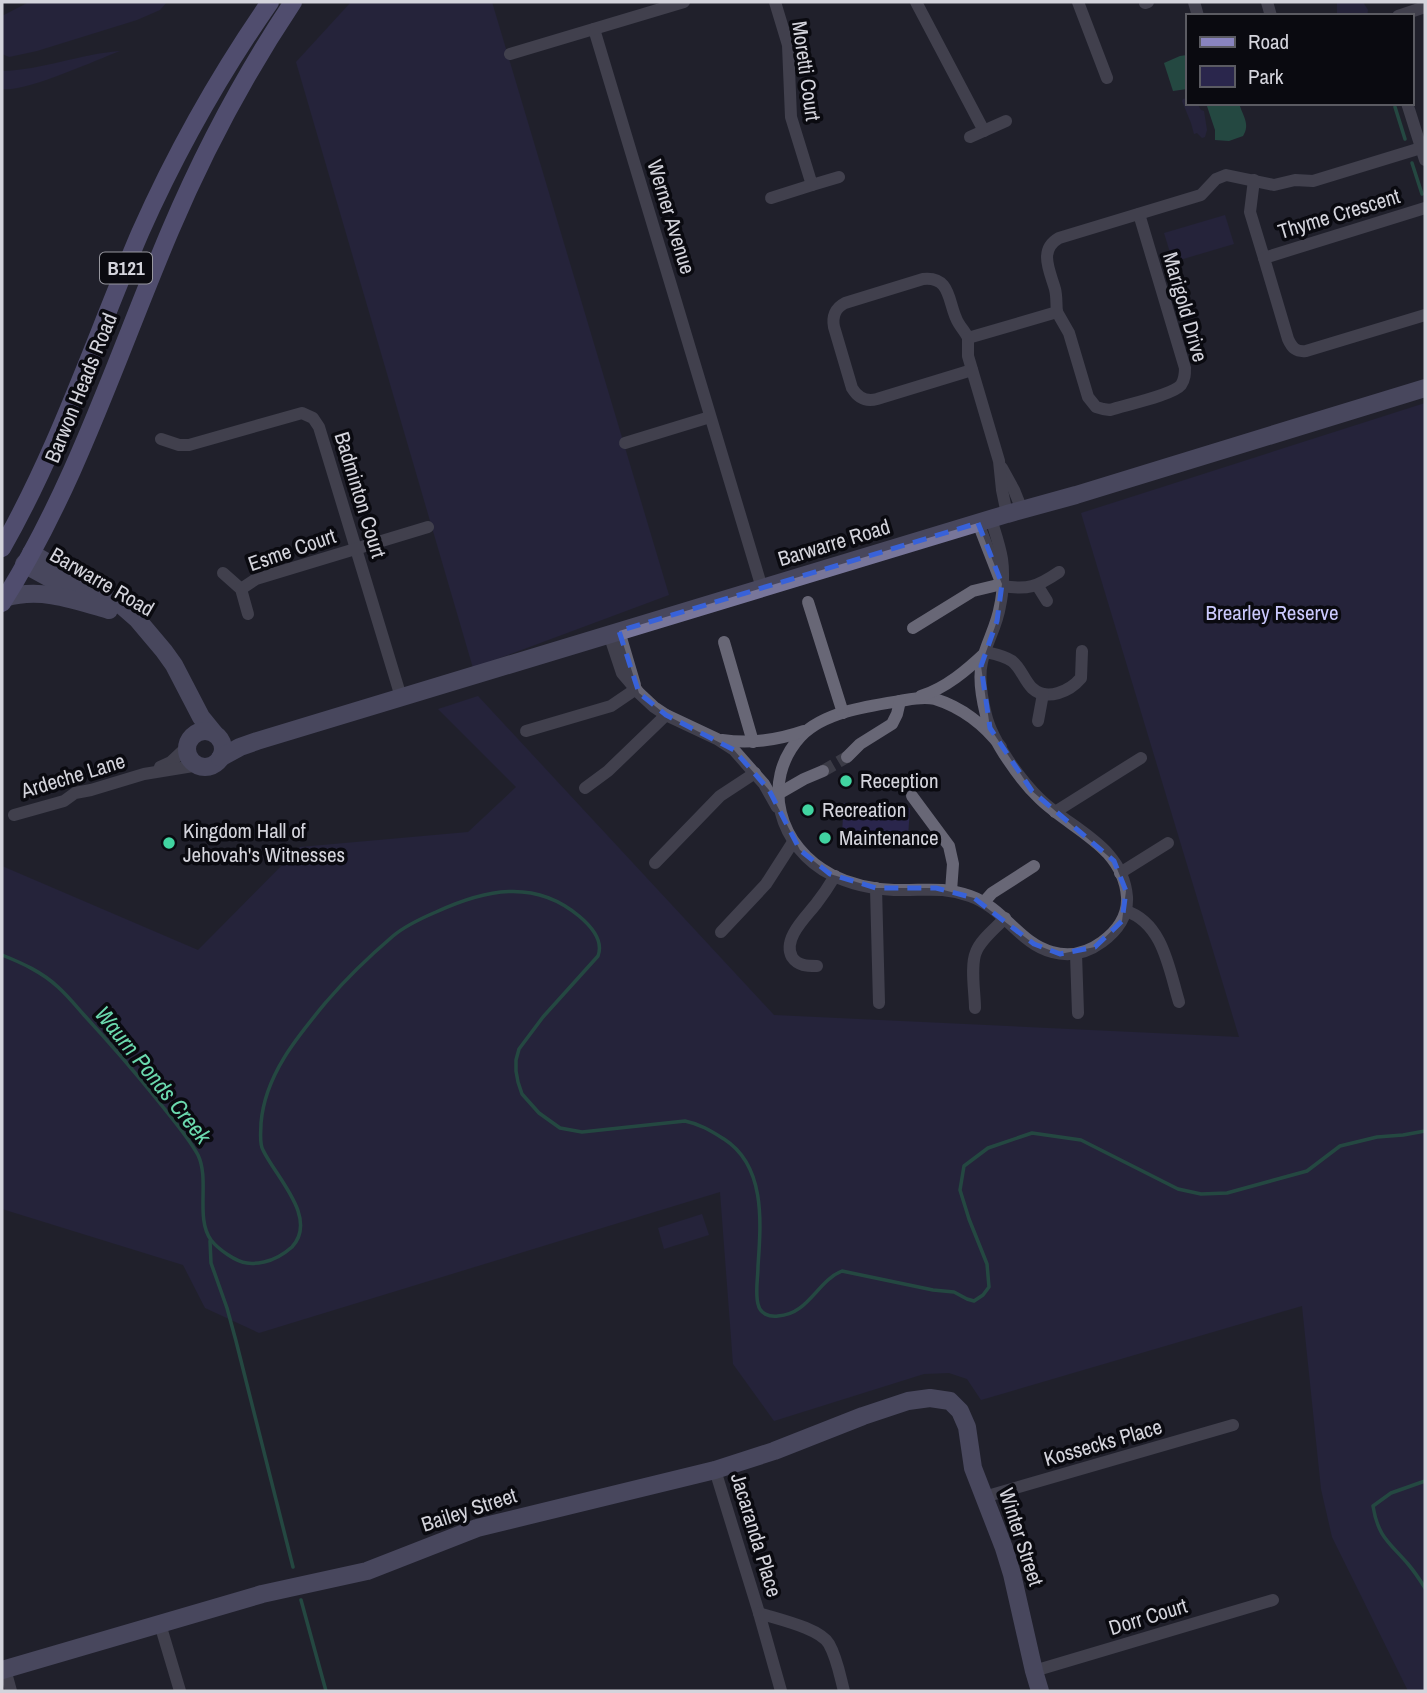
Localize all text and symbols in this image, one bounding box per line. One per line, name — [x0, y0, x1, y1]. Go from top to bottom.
legend — [1186, 14, 1413, 105]
street label: Moretti Court — [785, 19, 828, 123]
text: Road — [1248, 27, 1289, 56]
text: Park — [1248, 62, 1284, 91]
street label: Werner Avenue — [640, 156, 703, 278]
street label: Thyme Crescent — [1274, 181, 1404, 246]
street label: Marigold Drive — [1156, 249, 1215, 365]
road number: B121 — [100, 252, 152, 284]
street label: Barwon Heads Road — [37, 309, 124, 467]
street label: Badminton Court — [328, 428, 393, 562]
street label: Barwarre Road — [774, 512, 893, 573]
street label: Esme Court — [244, 521, 340, 578]
street label: Barwarre Road — [45, 540, 160, 623]
park label: Brearley Reserve — [1205, 598, 1339, 627]
street label: Ardeche Lane — [16, 746, 128, 805]
place label: Reception — [860, 766, 939, 795]
marker: Reception — [838, 773, 854, 789]
place label: Recreation — [822, 795, 906, 824]
marker: Recreation — [800, 802, 816, 818]
place label: Kingdom Hall of Jehovah's Witnesses — [183, 816, 345, 869]
place label: Maintenance — [839, 823, 939, 852]
marker: Maintenance — [817, 830, 833, 846]
marker: Kingdom Hall of Jehovah's Witnesses — [161, 835, 177, 851]
water label: Waurn Ponds Creek — [88, 999, 220, 1151]
street label: Kossecks Place — [1040, 1412, 1165, 1473]
street label: Jacaranda Place — [724, 1469, 789, 1600]
street label: Bailey Street — [417, 1480, 520, 1539]
street label: Winter Street — [992, 1484, 1051, 1590]
street label: Dorr Court — [1105, 1591, 1191, 1642]

